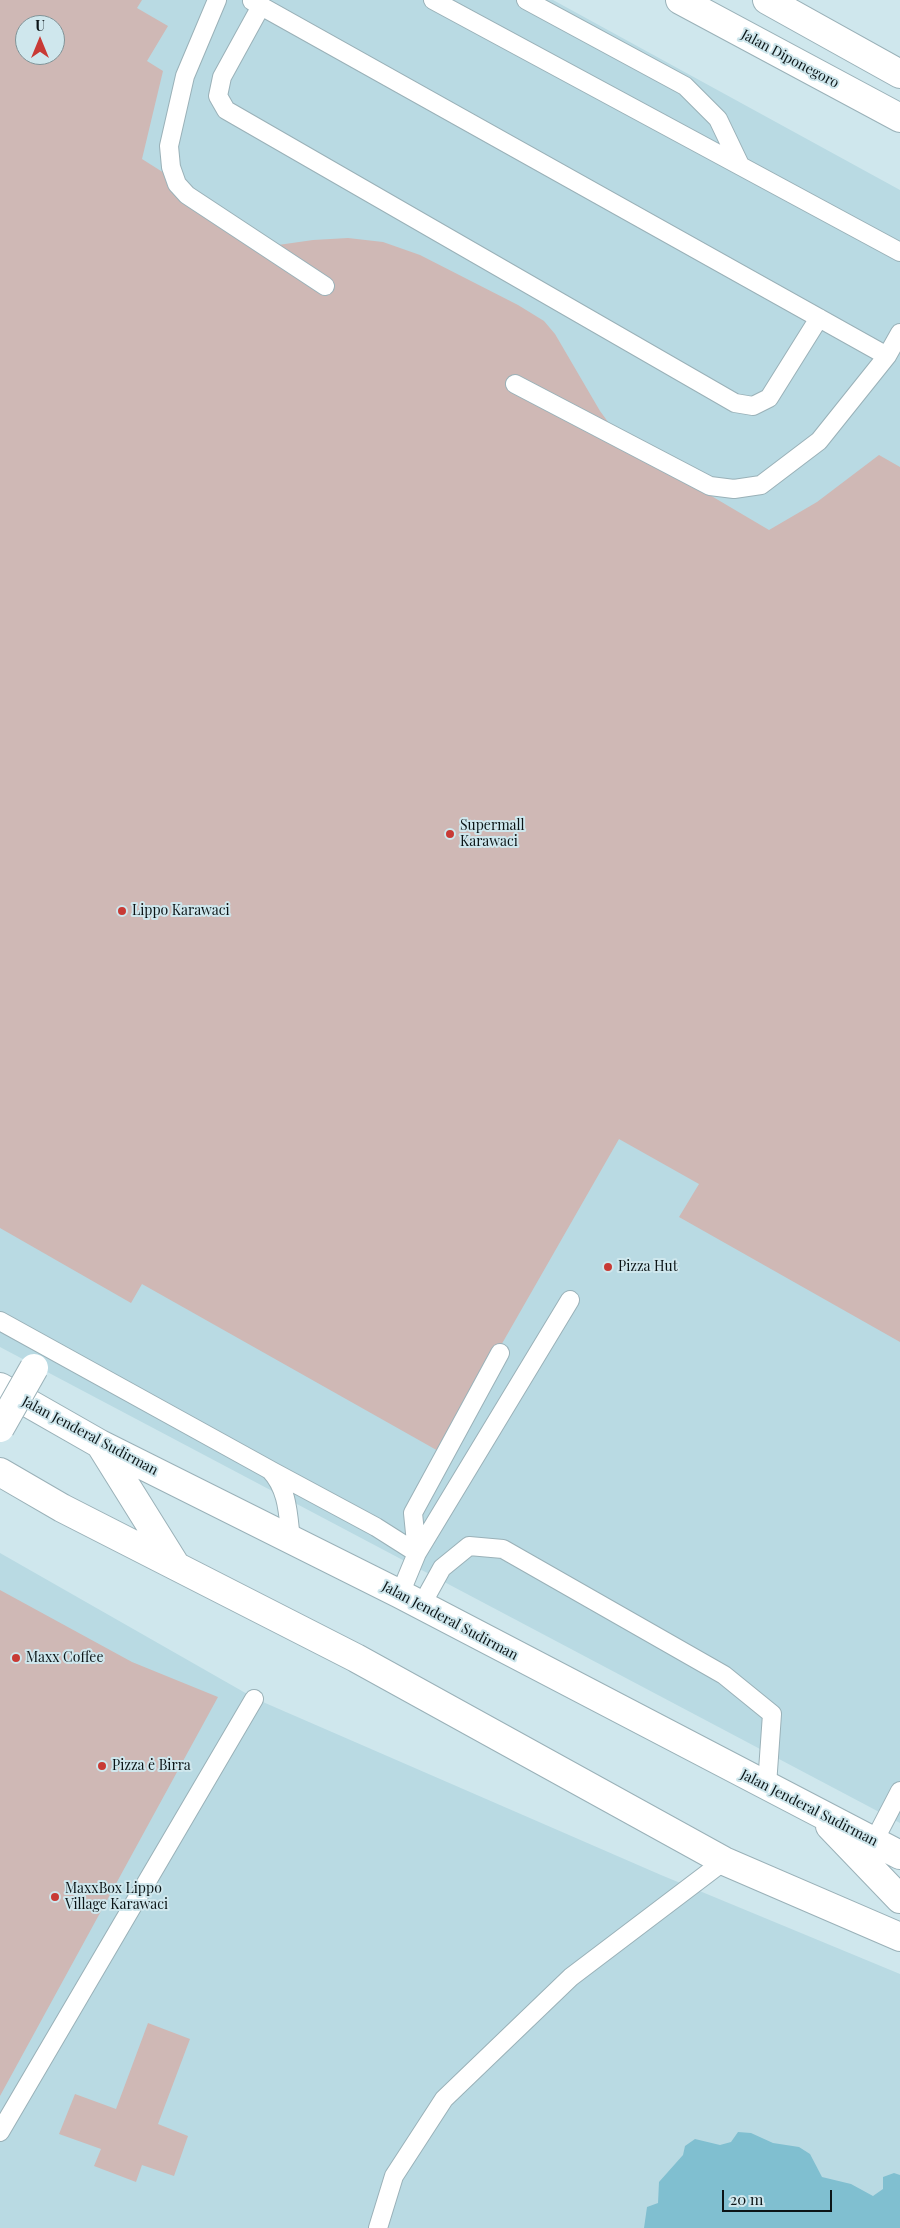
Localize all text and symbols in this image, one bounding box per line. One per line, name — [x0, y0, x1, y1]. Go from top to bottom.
north arrow — [15, 15, 65, 65]
text: U — [35, 16, 45, 35]
street label: Jalan Diponegoro — [738, 26, 842, 92]
place label: Supermall Karawaci — [460, 818, 525, 850]
marker: Supermall Karawaci — [444, 828, 456, 840]
place label: Lippo Karawaci — [132, 903, 230, 919]
marker: Lippo Karawaci — [116, 905, 128, 917]
place label: Pizza Hut — [618, 1259, 678, 1275]
marker: Pizza Hut — [602, 1261, 614, 1273]
street label: Jalan Jenderal Sudirman — [19, 1393, 161, 1479]
street label: Jalan Jenderal Sudirman — [379, 1578, 521, 1664]
place label: Maxx Coffee — [26, 1650, 103, 1666]
marker: Maxx Coffee — [10, 1652, 22, 1664]
place label: Pizza ė Birra — [112, 1758, 191, 1774]
marker: Pizza ė Birra — [96, 1760, 108, 1772]
street label: Jalan Jenderal Sudirman — [738, 1766, 880, 1850]
place label: MaxxBox Lippo Village Karawaci — [65, 1881, 168, 1914]
marker: MaxxBox Lippo Village Karawaci — [49, 1891, 61, 1903]
scale bar — [725, 2180, 835, 2212]
text: 20 m — [730, 2189, 763, 2209]

